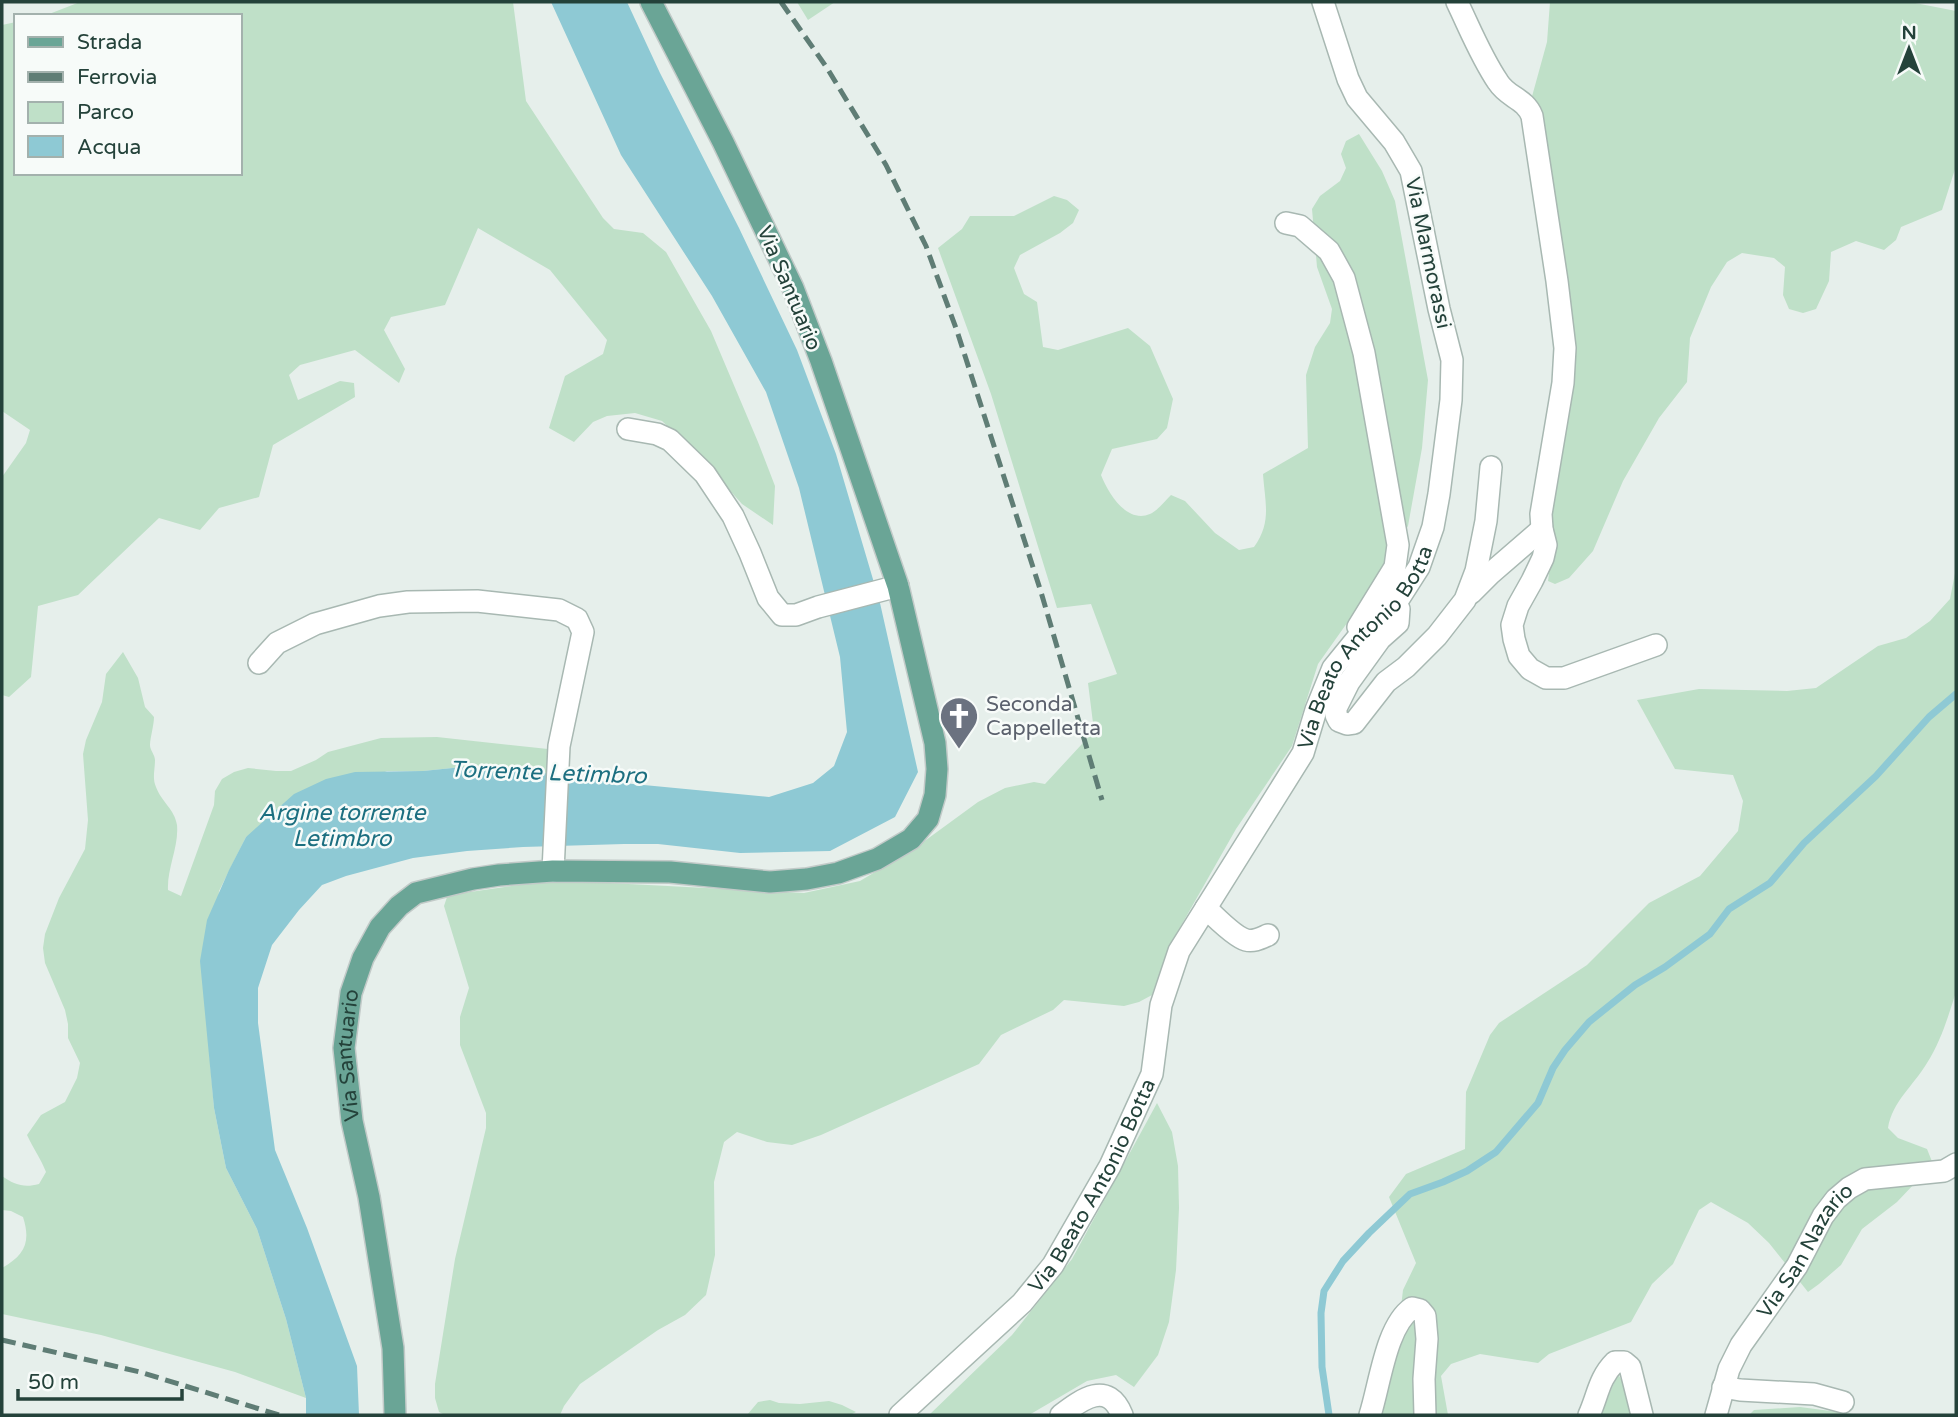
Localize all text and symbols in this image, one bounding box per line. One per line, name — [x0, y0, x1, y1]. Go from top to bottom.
legend — [14, 14, 242, 175]
north arrow — [1874, 14, 1944, 84]
text: N — [1901, 22, 1917, 44]
text: Strada — [77, 30, 142, 55]
text: Ferrovia — [77, 65, 157, 90]
text: Parco — [77, 100, 134, 125]
text: Acqua — [77, 135, 141, 160]
street label: Via Marmorassi — [1400, 175, 1456, 331]
street label: Via Santuario — [752, 222, 826, 354]
street label: Via Beato Antonio Botta — [1292, 543, 1438, 752]
place label: Seconda Cappelletta — [986, 692, 1101, 741]
church icon: Seconda Cappelletta — [938, 695, 980, 750]
water label: Torrente Letimbro — [449, 756, 648, 790]
water label: Argine torrente Letimbro — [258, 799, 427, 853]
street label: Via Santuario — [332, 988, 364, 1123]
street label: Via Beato Antonio Botta — [1023, 1075, 1161, 1298]
street label: Via San Nazario — [1752, 1178, 1858, 1323]
scale bar — [18, 1358, 182, 1402]
text: 50 m — [28, 1370, 79, 1395]

